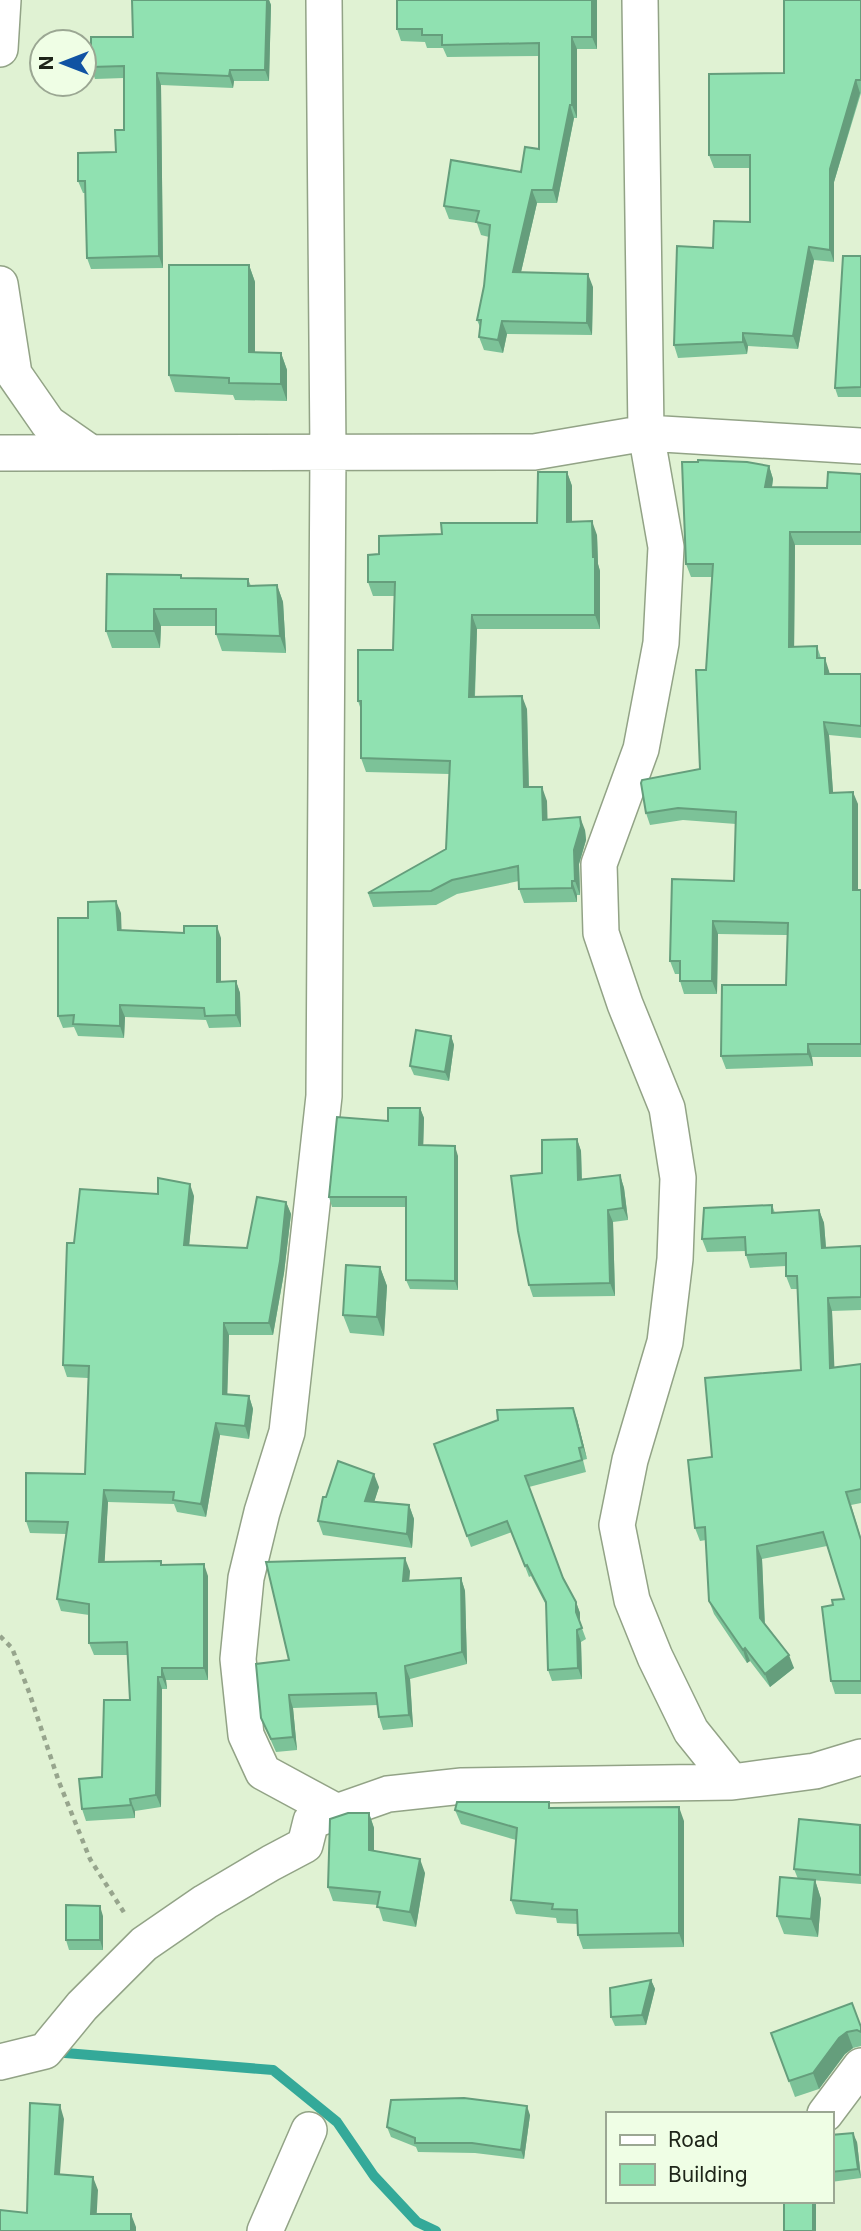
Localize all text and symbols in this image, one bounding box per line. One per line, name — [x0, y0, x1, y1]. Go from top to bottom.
north arrow — [28, 28, 98, 98]
text: N — [35, 56, 58, 70]
legend — [606, 2112, 833, 2203]
text: Road — [668, 2127, 719, 2152]
text: Building — [668, 2162, 748, 2187]

